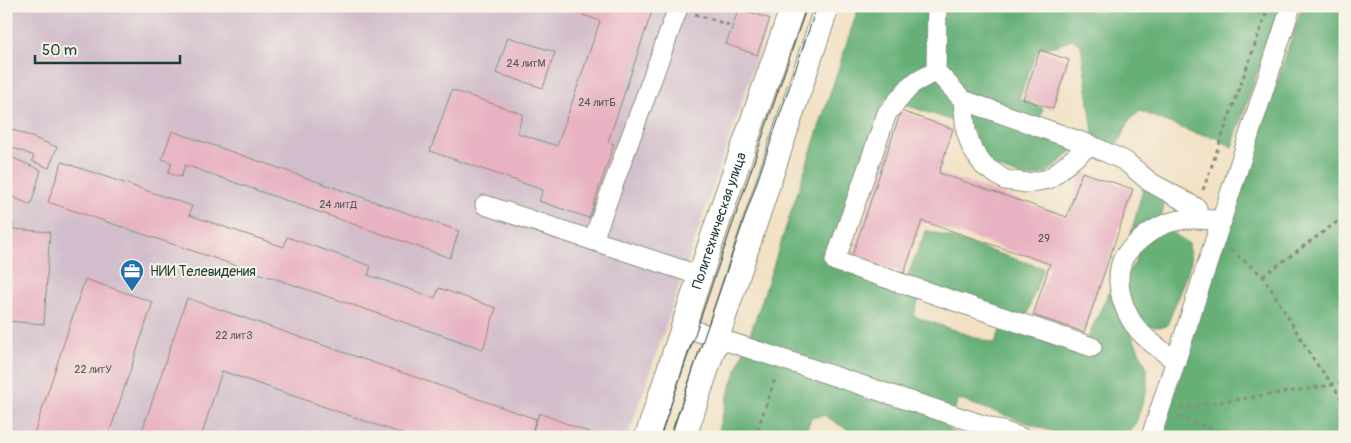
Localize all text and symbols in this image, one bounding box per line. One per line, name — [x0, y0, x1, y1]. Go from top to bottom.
scale bar — [35, 32, 180, 64]
text: 50 m — [42, 41, 77, 60]
house number: 24 литМ — [506, 57, 546, 70]
house number: 24 литБ — [578, 96, 616, 109]
street label: Политехническая улица — [688, 150, 750, 291]
house number: 24 литД — [319, 198, 357, 211]
house number: 29 — [1038, 232, 1050, 245]
office icon: НИИ Телевидения — [119, 258, 145, 292]
place label: НИИ Телевидения — [150, 263, 256, 280]
house number: 22 литЗ — [215, 329, 253, 342]
house number: 22 литУ — [74, 363, 112, 376]

